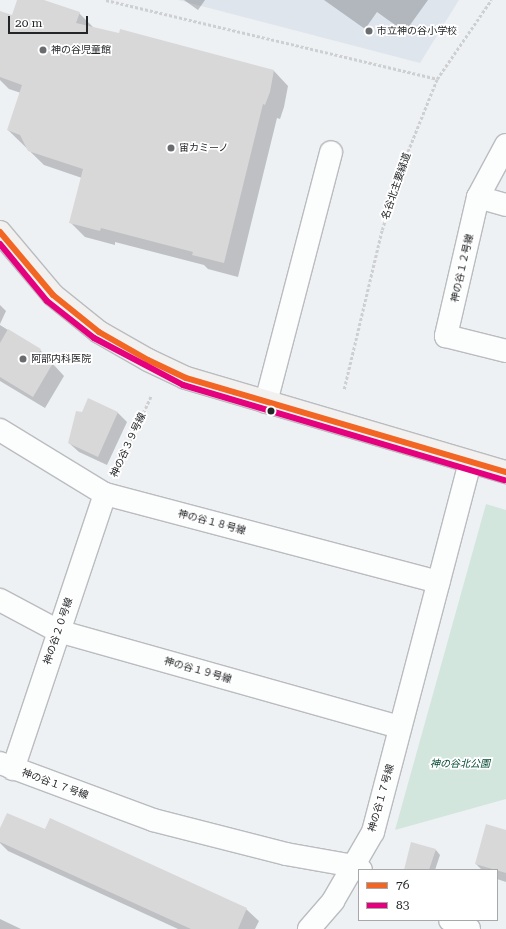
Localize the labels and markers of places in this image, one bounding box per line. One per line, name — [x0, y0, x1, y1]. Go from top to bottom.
place label: 市立神の谷小学校 — [377, 25, 457, 37]
marker: 市立神の谷小学校 — [364, 26, 374, 36]
place label: 神の谷児童館 — [51, 44, 111, 56]
marker: 神の谷児童館 — [38, 45, 48, 55]
place label: 宙カミーノ — [179, 142, 229, 154]
marker: 宙カミーノ — [166, 143, 176, 153]
place label: 阿部内科医院 — [31, 353, 91, 365]
marker: 阿部内科医院 — [18, 354, 28, 364]
unlabelled marker — [266, 406, 276, 416]

